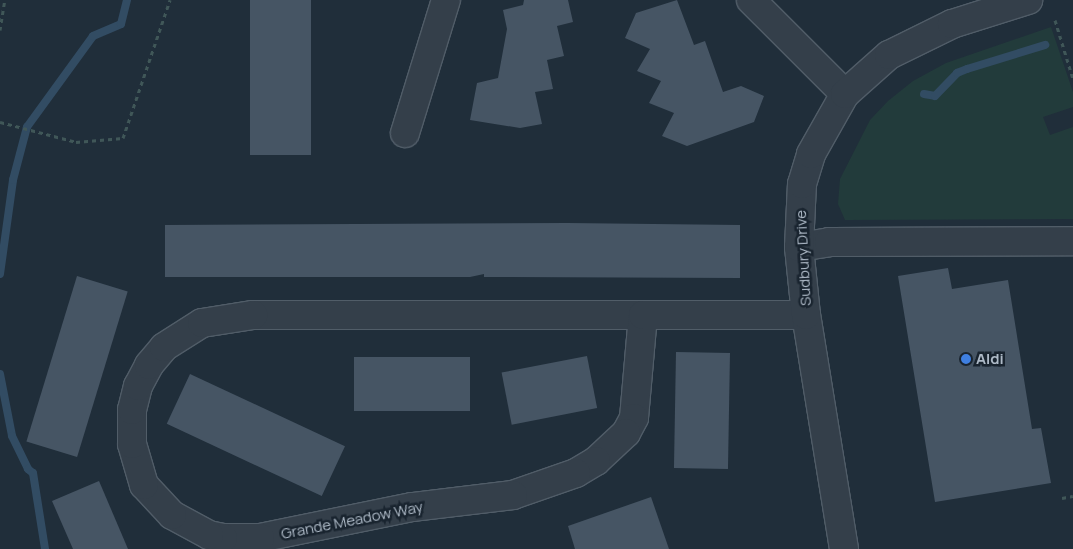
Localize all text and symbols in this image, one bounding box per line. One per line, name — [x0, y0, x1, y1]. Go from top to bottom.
street label: Sudbury Drive — [791, 210, 815, 306]
place label: Aldi — [976, 350, 1004, 368]
marker: Aldi — [960, 353, 972, 365]
street label: Grande Meadow Way — [280, 497, 424, 543]

